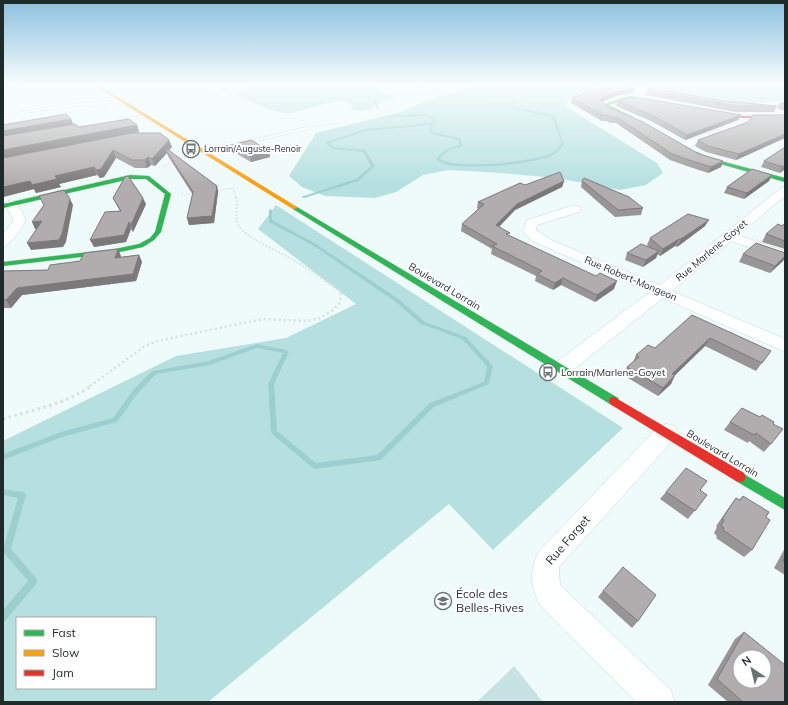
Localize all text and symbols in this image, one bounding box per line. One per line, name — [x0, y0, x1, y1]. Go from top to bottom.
bus stop icon: Lorrain/Auguste-Renoir — [181, 139, 201, 159]
place label: Lorrain/Auguste-Renoir — [204, 143, 302, 154]
street label: Rue Marlene-Goyet — [673, 216, 750, 284]
street label: Rue Robert-Mongeon — [582, 253, 679, 304]
street label: Boulevard Lorrain — [406, 260, 483, 313]
bus stop icon: Lorrain/Marlene-Goyet — [538, 362, 558, 382]
place label: Lorrain/Marlene-Goyet — [561, 366, 666, 379]
street label: Boulevard Lorrain — [684, 427, 761, 480]
street label: Rue Forget — [542, 512, 593, 567]
place label: École des Belles-Rives — [456, 586, 524, 615]
school or university icon: École des Belles-Rives — [433, 591, 453, 611]
legend — [16, 617, 156, 689]
text: Fast — [52, 625, 76, 640]
text: Slow — [52, 645, 80, 660]
north arrow — [732, 649, 772, 689]
text: N — [739, 653, 754, 669]
text: Jam — [52, 665, 74, 680]

